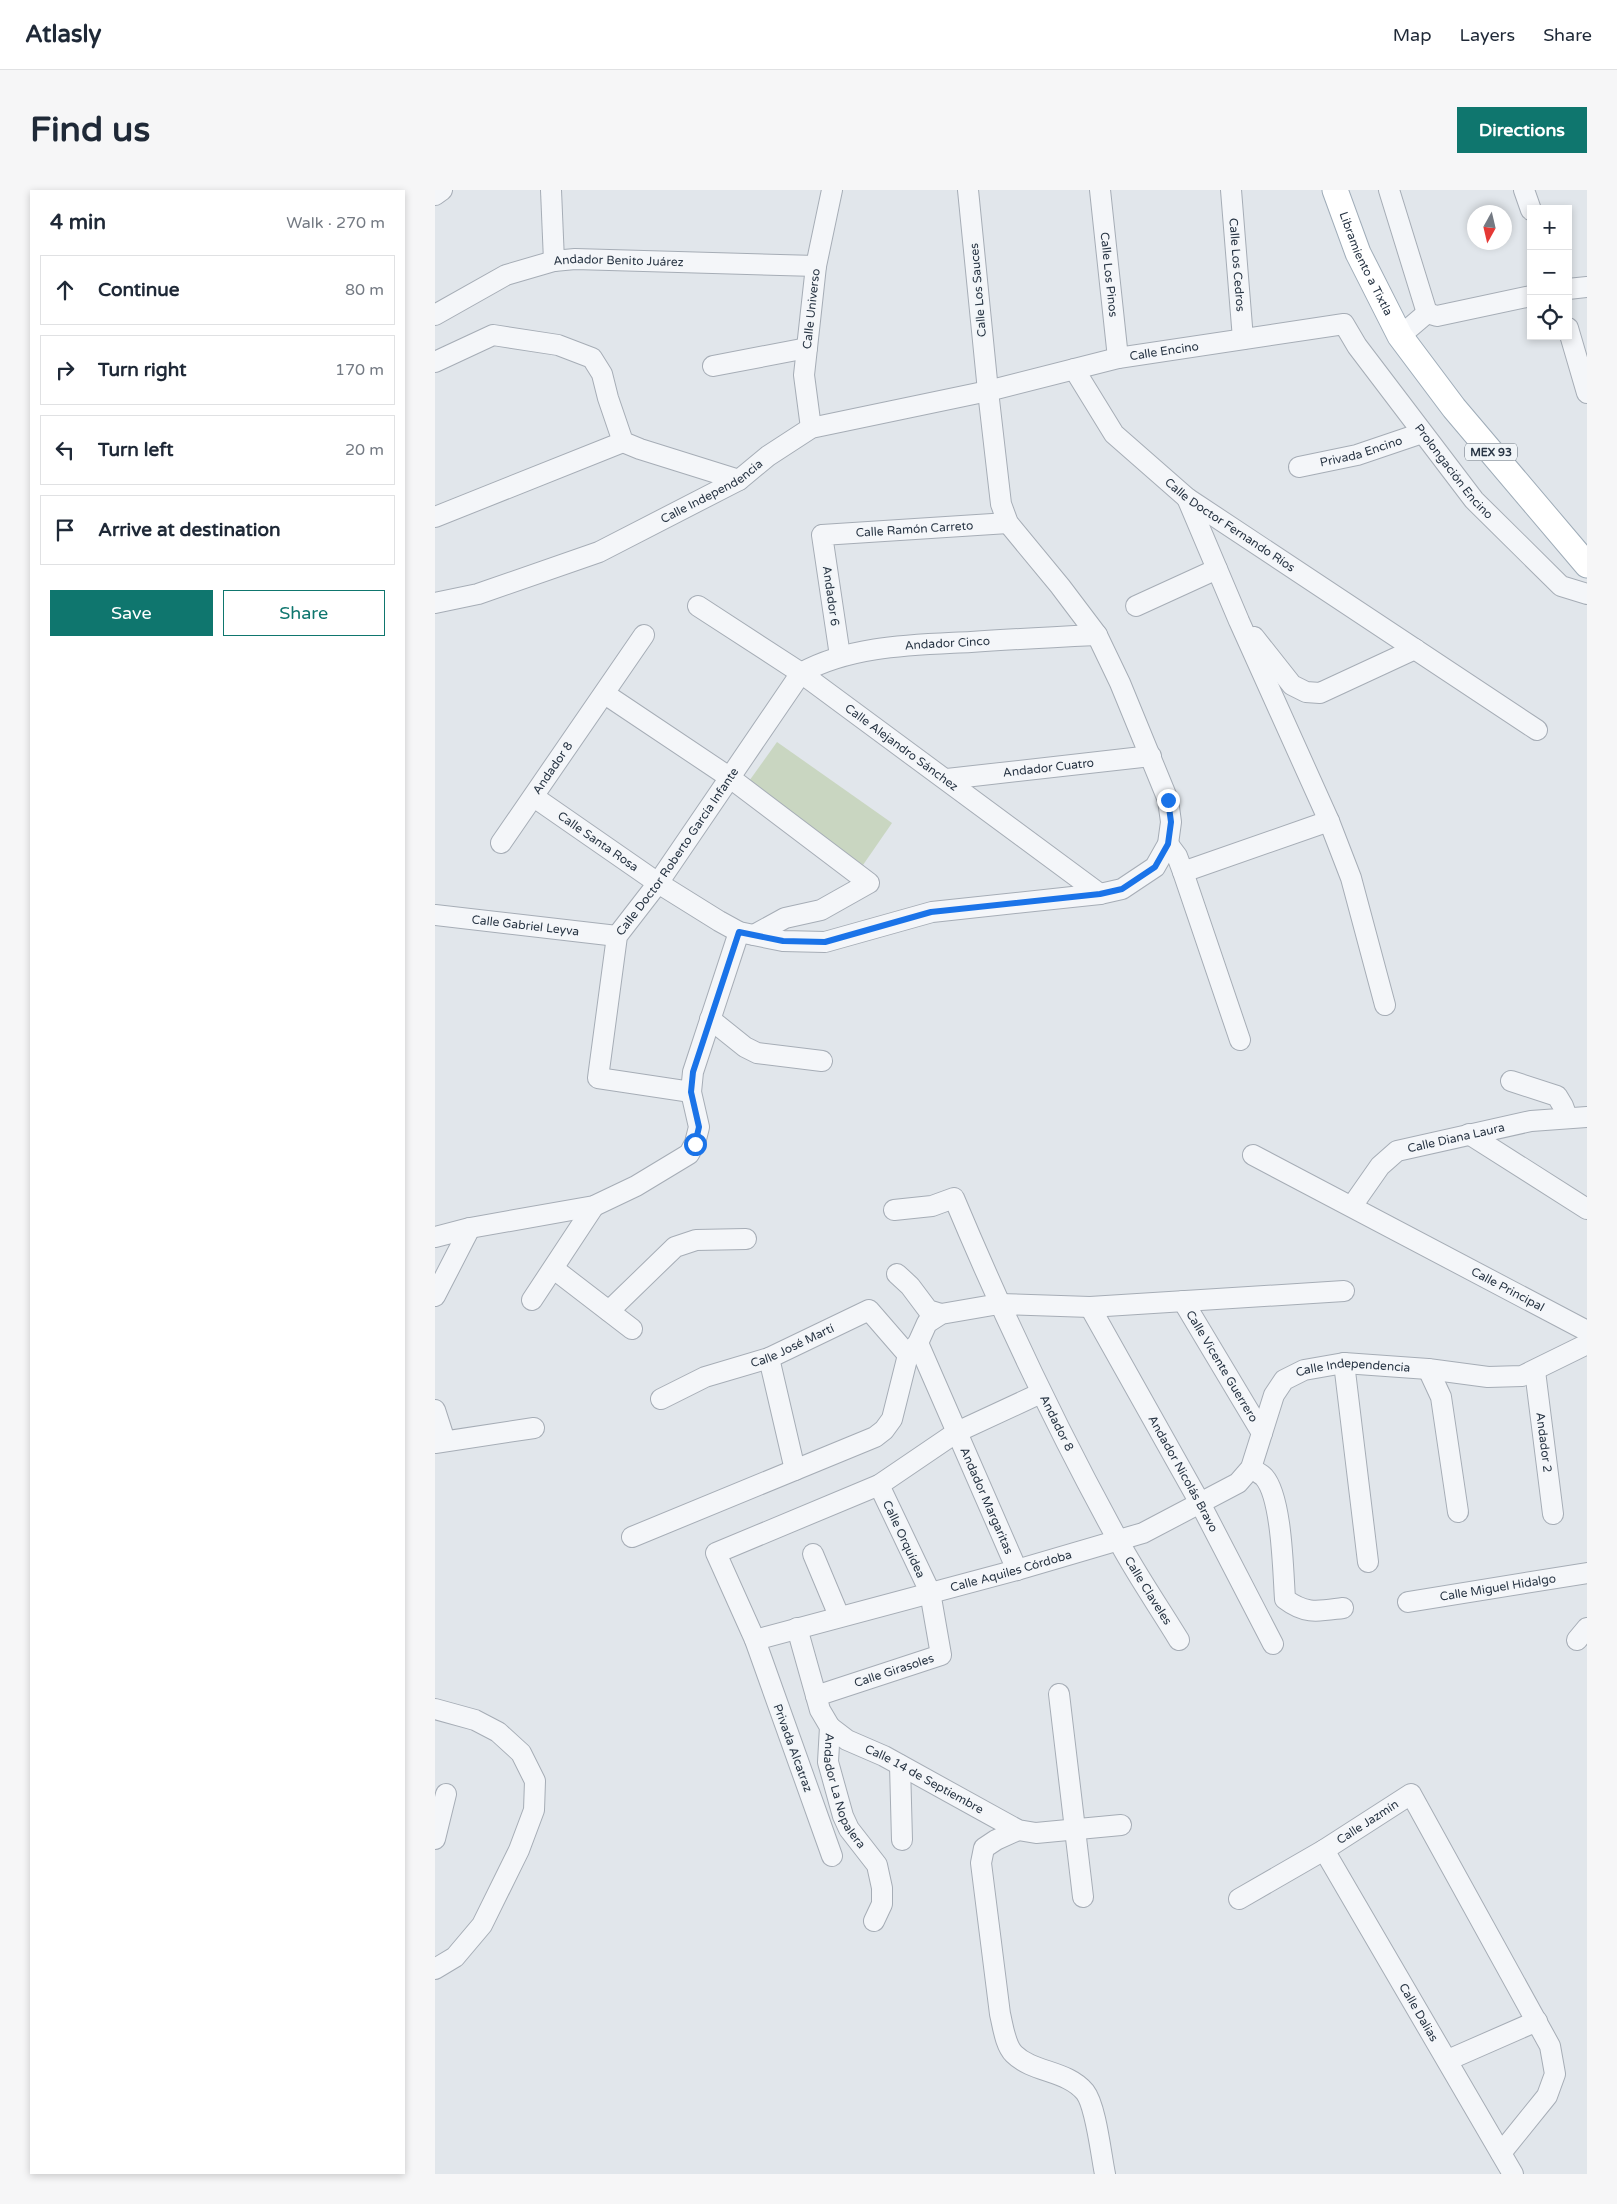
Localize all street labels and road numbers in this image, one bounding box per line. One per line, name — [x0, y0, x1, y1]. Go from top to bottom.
street label: Libramiento a Tixtla — [1337, 210, 1396, 318]
street label: Calle Los Cedros — [1226, 217, 1248, 312]
street label: Calle Los Pinos — [1098, 231, 1121, 318]
street label: Calle Los Sauces — [967, 242, 989, 338]
street label: Andador Benito Juárez — [553, 252, 684, 269]
street label: Calle Universo — [800, 268, 823, 350]
street label: Calle Encino — [1129, 339, 1200, 363]
street label: Prolongación Encino — [1412, 421, 1496, 522]
street label: Privada Encino — [1319, 433, 1404, 469]
road number: MEX 93 — [1465, 443, 1517, 460]
street label: Calle Independencia — [658, 457, 765, 526]
street label: Calle Doctor Fernando Ríos — [1162, 475, 1298, 575]
street label: Calle Ramón Carreto — [855, 518, 974, 540]
street label: Andador 6 — [820, 565, 842, 627]
street label: Andador Cinco — [904, 634, 990, 653]
street label: Calle Alejandro Sánchez — [842, 701, 961, 794]
street label: Andador 8 — [530, 739, 576, 797]
street label: Andador Cuatro — [1002, 755, 1095, 780]
street label: Calle Doctor Roberto García Infante — [613, 765, 742, 938]
street label: Calle Santa Rosa — [555, 809, 641, 874]
street label: Calle Gabriel Leyva — [471, 912, 580, 939]
street label: Calle Diana Laura — [1406, 1120, 1506, 1155]
street label: Calle Principal — [1469, 1264, 1547, 1314]
street label: Calle Vicente Guerrero — [1183, 1308, 1261, 1425]
street label: Calle José Martí — [749, 1321, 836, 1370]
street label: Calle Independencia — [1293, 1356, 1411, 1380]
street label: Andador 8 — [1037, 1393, 1077, 1453]
street label: Andador 2 — [1533, 1411, 1555, 1473]
street label: Andador Nicolás Bravo — [1145, 1413, 1221, 1534]
street label: Andador Margaritas — [957, 1445, 1016, 1556]
street label: Calle Orquídea — [880, 1498, 928, 1580]
street label: Calle Aquiles Córdoba — [949, 1547, 1073, 1595]
street label: Calle Claveles — [1122, 1554, 1175, 1628]
street label: Calle Miguel Hidalgo — [1439, 1571, 1557, 1604]
street label: Calle Girasoles — [852, 1651, 936, 1690]
street label: Privada Alcatraz — [771, 1702, 815, 1794]
street label: Andador La Nopalera — [821, 1733, 869, 1851]
street label: Calle 14 de Septiembre — [863, 1742, 986, 1817]
street label: Calle Jazmín — [1334, 1797, 1401, 1847]
street label: Calle Dalias — [1396, 1981, 1441, 2044]

